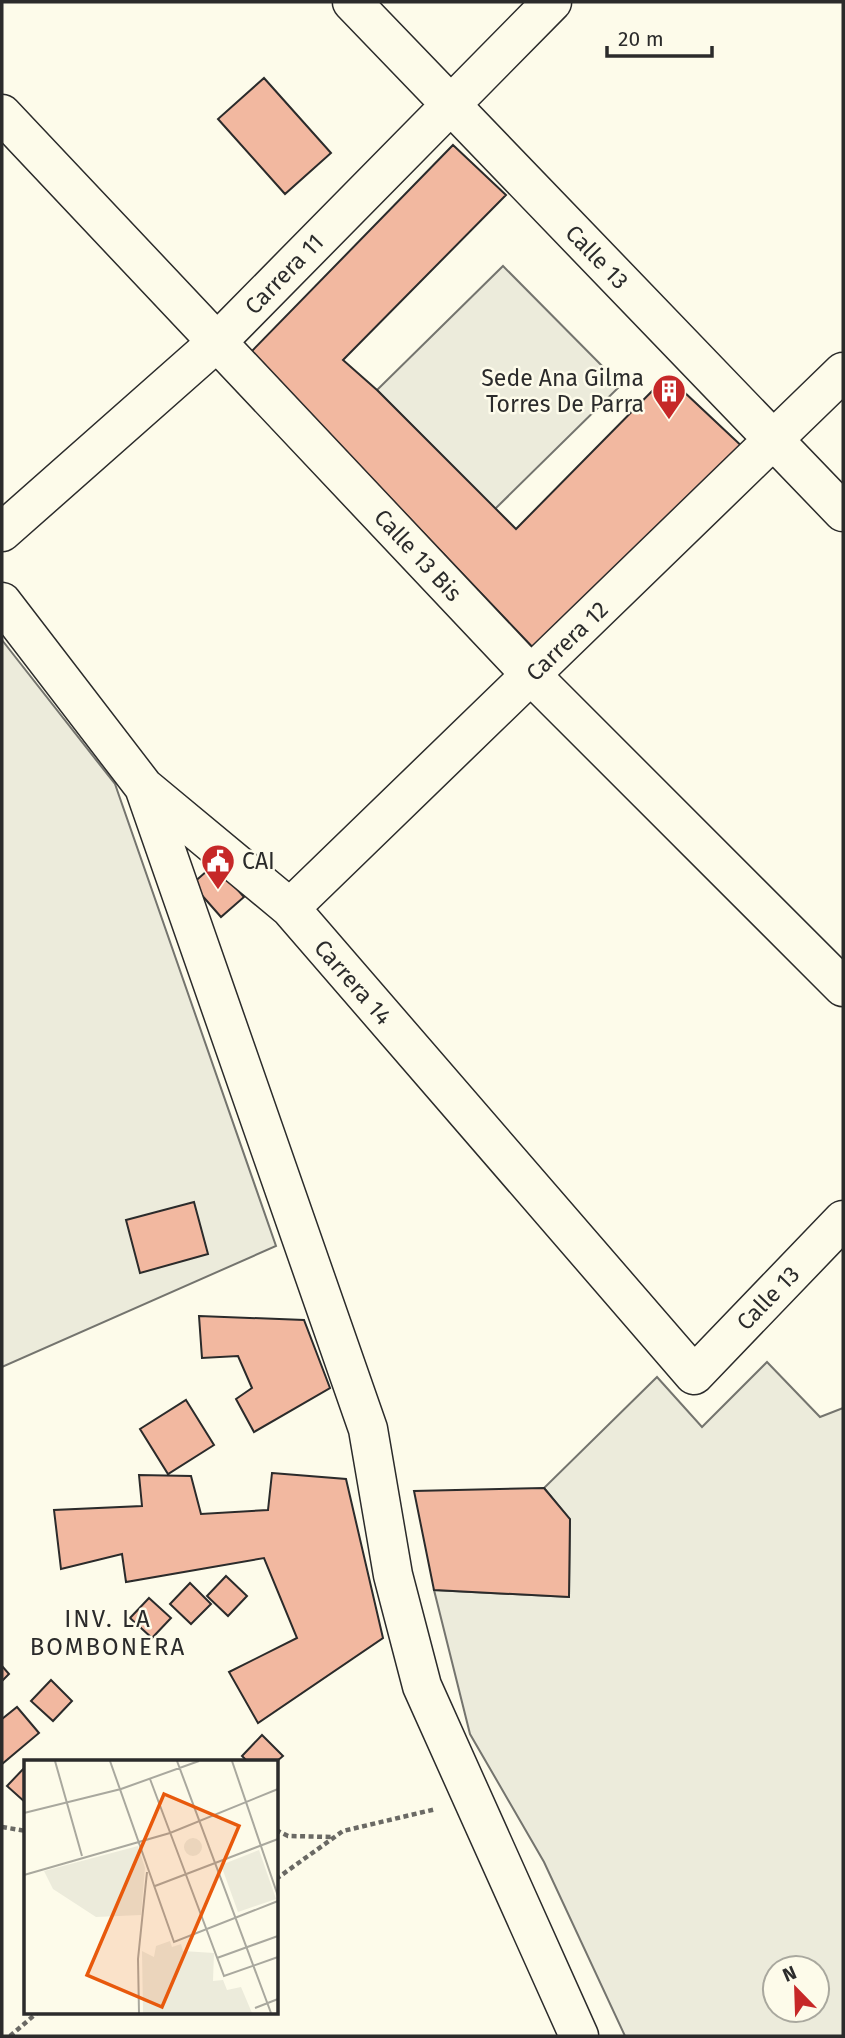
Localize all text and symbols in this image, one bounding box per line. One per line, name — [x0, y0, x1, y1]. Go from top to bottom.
scale bar — [607, 14, 712, 58]
text: 20 m — [618, 26, 664, 52]
street label: Calle 13 — [560, 219, 634, 295]
street label: Carrera 11 — [239, 228, 329, 320]
place label: Sede Ana Gilma Torres De Parra — [481, 364, 644, 418]
building icon: Sede Ana Gilma Torres De Parra — [650, 372, 688, 421]
street label: Calle 13 Bis — [368, 503, 468, 607]
street label: Carrera 12 — [520, 595, 614, 687]
public building icon: CAI — [199, 842, 237, 891]
place label: CAI — [242, 847, 275, 875]
street label: Carrera 14 — [308, 934, 398, 1030]
street label: Calle 13 — [731, 1260, 805, 1336]
district label: INV. LA BOMBONERA — [30, 1605, 186, 1661]
inset map — [24, 1760, 278, 2014]
north arrow — [761, 1954, 831, 2024]
text: N — [779, 1961, 800, 1987]

